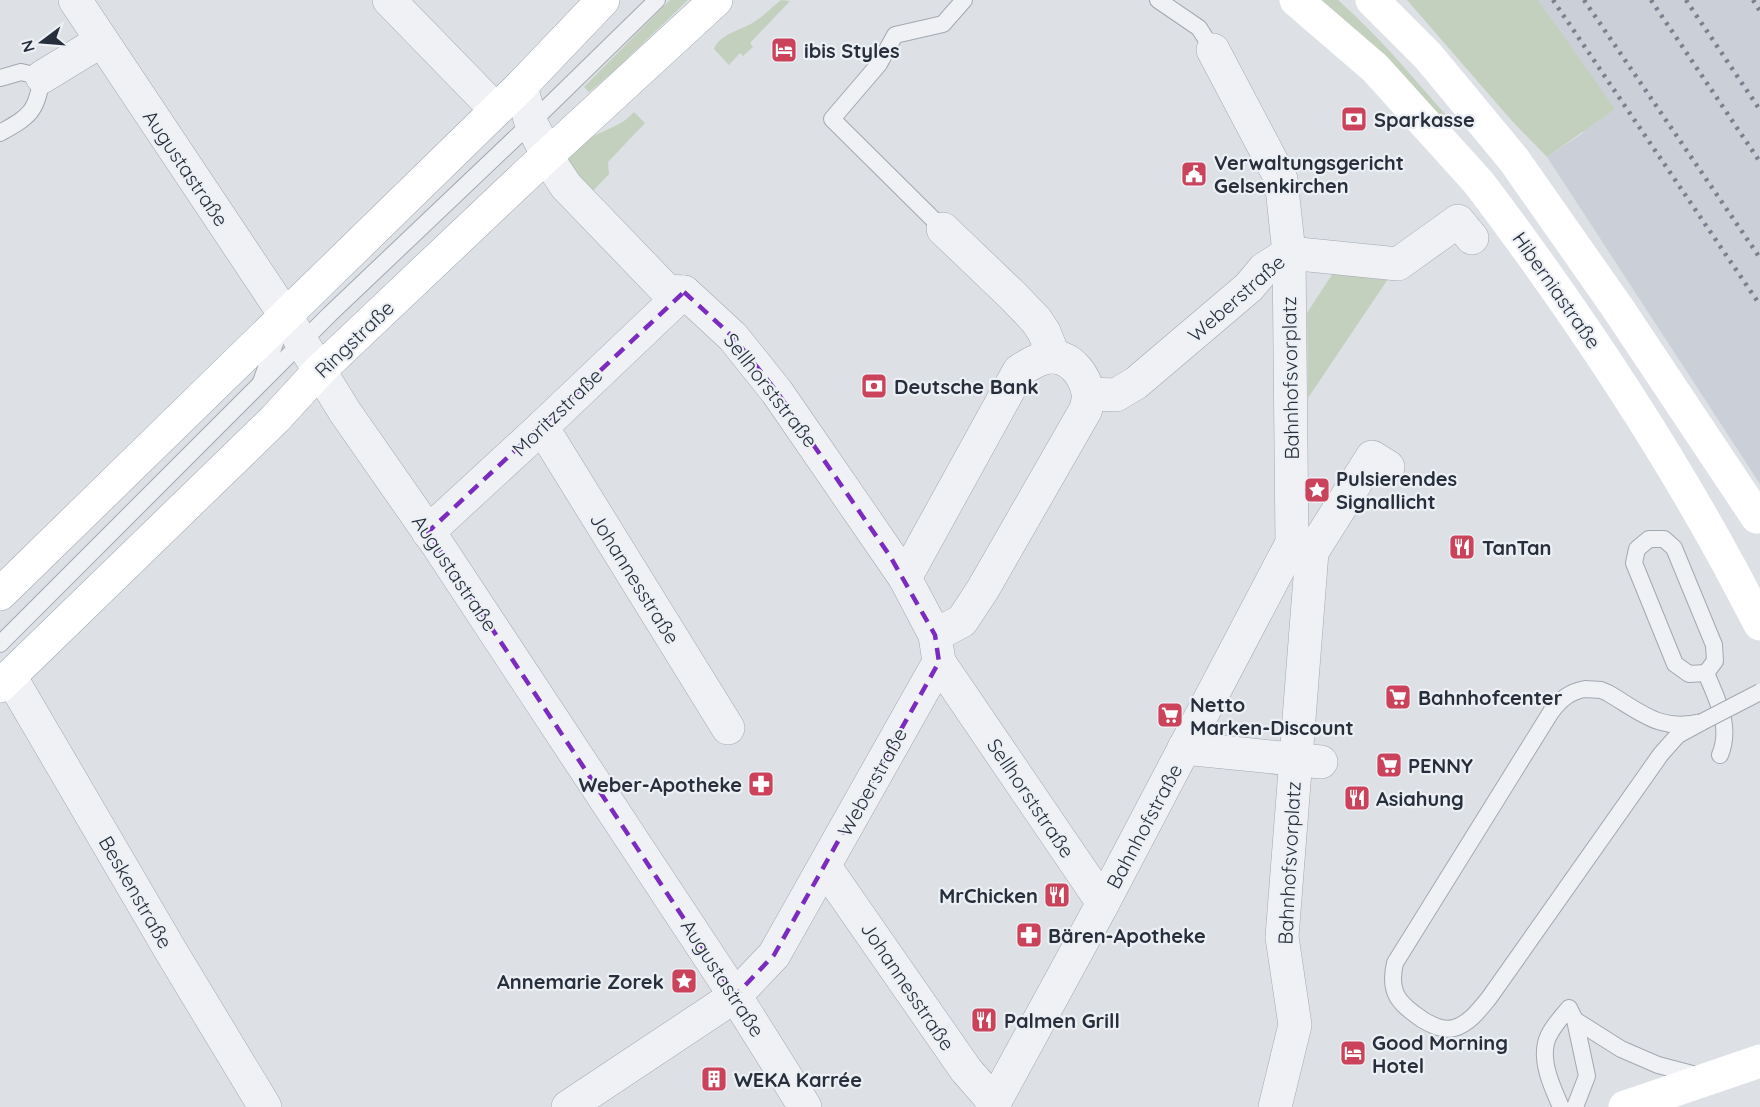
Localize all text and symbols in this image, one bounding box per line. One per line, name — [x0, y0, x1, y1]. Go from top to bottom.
north arrow — [12, 12, 72, 72]
hotel icon: ibis Styles — [769, 35, 799, 65]
text: N — [16, 38, 39, 55]
place label: ibis Styles — [804, 38, 900, 63]
bank icon: Sparkasse — [1339, 104, 1369, 134]
street label: Augustastraße — [138, 105, 234, 231]
place label: Sparkasse — [1374, 107, 1475, 132]
place label: Verwaltungsgericht Gelsenkirchen — [1214, 150, 1404, 198]
public building icon: Verwaltungsgericht Gelsenkirchen — [1179, 159, 1209, 189]
street label: Hiberniastraße — [1507, 227, 1607, 353]
street label: Weberstraße — [1182, 249, 1290, 347]
street label: Ringstraße — [309, 295, 399, 383]
street label: Bahnhofsvorplatz — [1276, 296, 1304, 460]
street label: Sellhorststraße — [718, 328, 824, 452]
street label: Moritzstraße — [507, 363, 607, 461]
bank icon: Deutsche Bank — [859, 371, 889, 401]
place label: Deutsche Bank — [894, 374, 1039, 399]
place label: Pulsierendes Signallicht — [1336, 466, 1457, 514]
place icon: Pulsierendes Signallicht — [1302, 475, 1332, 505]
street label: Johannesstraße — [585, 508, 685, 648]
street label: Augustastraße — [407, 510, 503, 636]
restaurant icon: TanTan — [1447, 532, 1477, 562]
place label: TanTan — [1482, 535, 1551, 560]
supermarket icon: Bahnhofcenter — [1383, 682, 1413, 712]
place label: Bahnhofcenter — [1418, 685, 1563, 710]
place label: Netto Marken-Discount — [1190, 692, 1354, 740]
supermarket icon: Netto Marken-Discount — [1155, 700, 1185, 730]
street label: Weberstraße — [832, 723, 912, 841]
street label: Sellhorststraße — [982, 734, 1080, 862]
supermarket icon: PENNY — [1374, 750, 1404, 780]
place label: PENNY — [1408, 753, 1473, 778]
street label: Bahnhofstraße — [1101, 759, 1187, 893]
pharmacy icon: Weber-Apotheke — [746, 769, 776, 799]
place label: Weber-Apotheke — [578, 772, 742, 797]
street label: Bahnhofsvorplatz — [1272, 781, 1306, 945]
restaurant icon: Asiahung — [1342, 783, 1372, 813]
place label: Asiahung — [1376, 786, 1464, 811]
street label: Beskenstraße — [94, 831, 178, 953]
restaurant icon: MrChicken — [1042, 880, 1072, 910]
place label: MrChicken — [939, 883, 1038, 908]
street label: Augustastraße — [676, 915, 770, 1041]
street label: Johannesstraße — [856, 917, 960, 1055]
pharmacy icon: Bären-Apotheke — [1014, 920, 1044, 950]
place label: Bären-Apotheke — [1048, 923, 1206, 948]
place icon: Annemarie Zorek — [669, 966, 699, 996]
place label: Annemarie Zorek — [497, 969, 664, 994]
restaurant icon: Palmen Grill — [969, 1005, 999, 1035]
place label: Palmen Grill — [1004, 1008, 1120, 1033]
place label: Good Morning Hotel — [1372, 1030, 1508, 1078]
hotel icon: Good Morning Hotel — [1338, 1038, 1368, 1068]
building icon: WEKA Karrée — [699, 1064, 729, 1094]
place label: WEKA Karrée — [734, 1067, 862, 1092]

